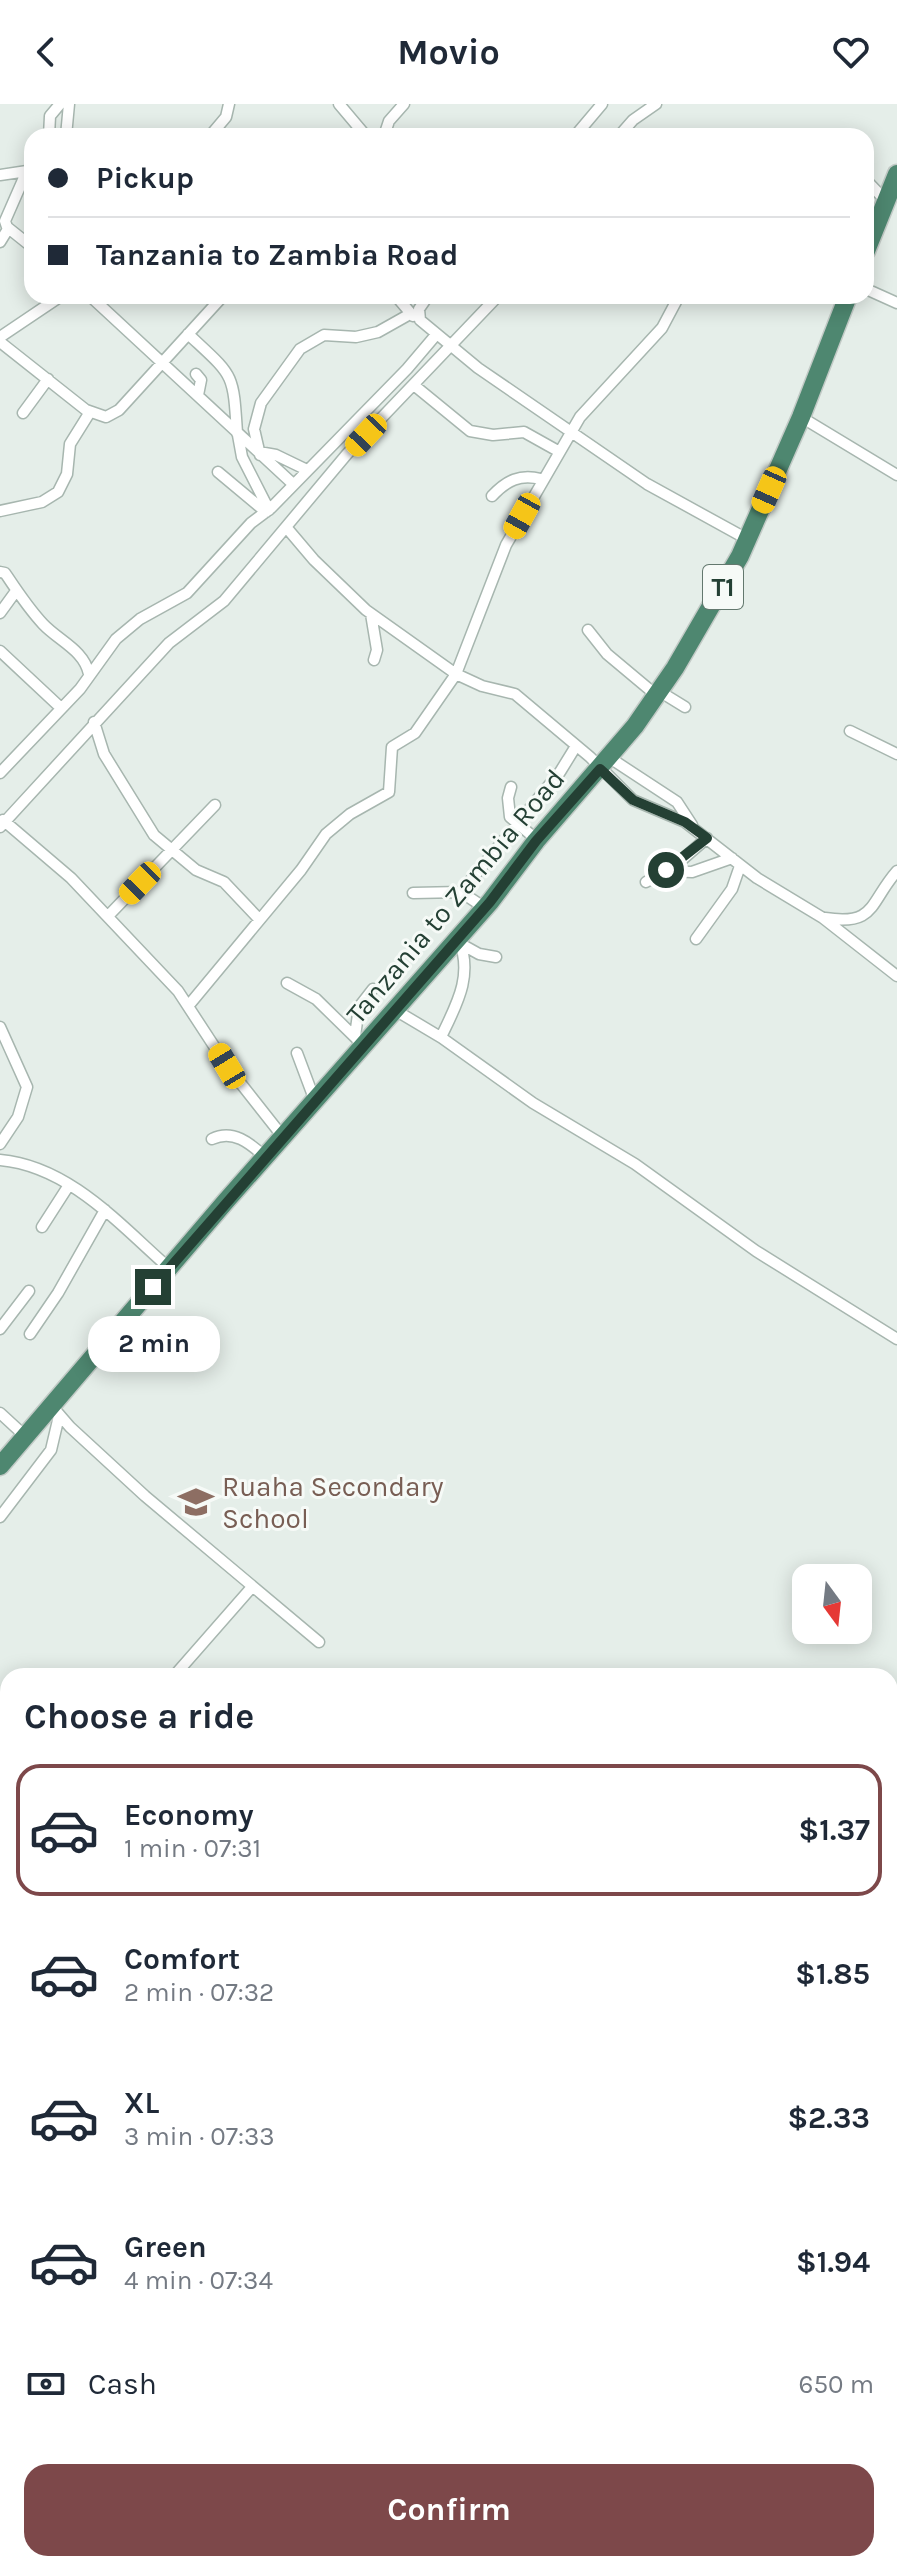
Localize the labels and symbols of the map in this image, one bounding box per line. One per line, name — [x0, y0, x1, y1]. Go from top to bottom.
car — [341, 409, 391, 461]
car — [748, 463, 790, 517]
car — [500, 489, 544, 543]
road number: T1 — [703, 565, 743, 609]
street label: Tanzania to Zambia Road — [339, 762, 572, 1030]
route start — [648, 852, 684, 888]
car — [115, 857, 165, 909]
car — [204, 1039, 250, 1093]
route end — [135, 1269, 171, 1305]
callout: 2 min — [87, 1315, 219, 1371]
place label: Ruaha Secondary School — [222, 1470, 444, 1535]
school or university icon: Ruaha Secondary School — [177, 1483, 215, 1521]
north arrow — [792, 1564, 872, 1644]

